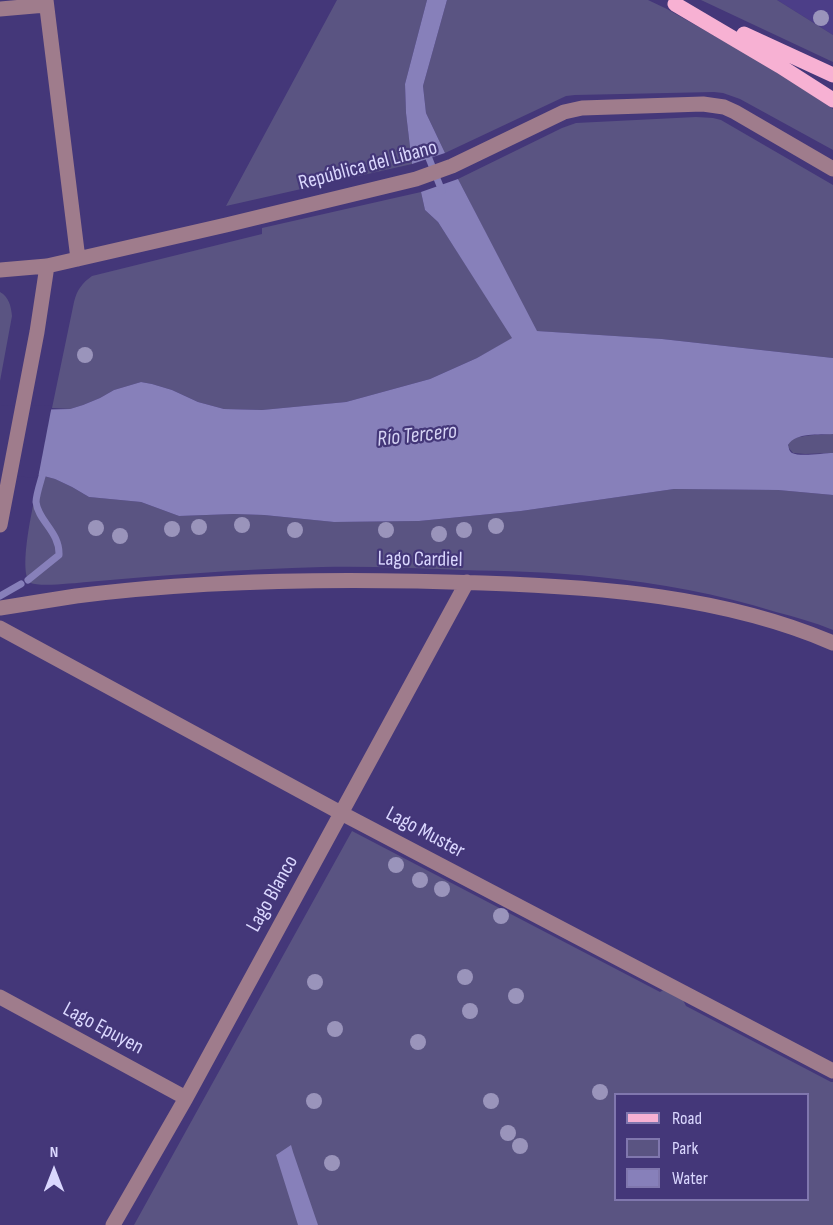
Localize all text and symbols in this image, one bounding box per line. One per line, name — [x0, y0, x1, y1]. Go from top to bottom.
street label: República del Líbano — [296, 135, 440, 197]
water label: Río Tercero — [376, 419, 458, 453]
street label: Lago Cardiel — [377, 547, 463, 573]
street label: Lago Muster — [381, 802, 469, 864]
street label: Lago Blanco — [242, 851, 304, 937]
street label: Lago Epuyen — [58, 997, 148, 1061]
legend — [614, 1093, 809, 1201]
text: Road — [672, 1108, 702, 1129]
text: Park — [672, 1138, 698, 1159]
north arrow — [24, 1141, 84, 1201]
text: N — [50, 1143, 58, 1162]
text: Water — [672, 1168, 708, 1189]

